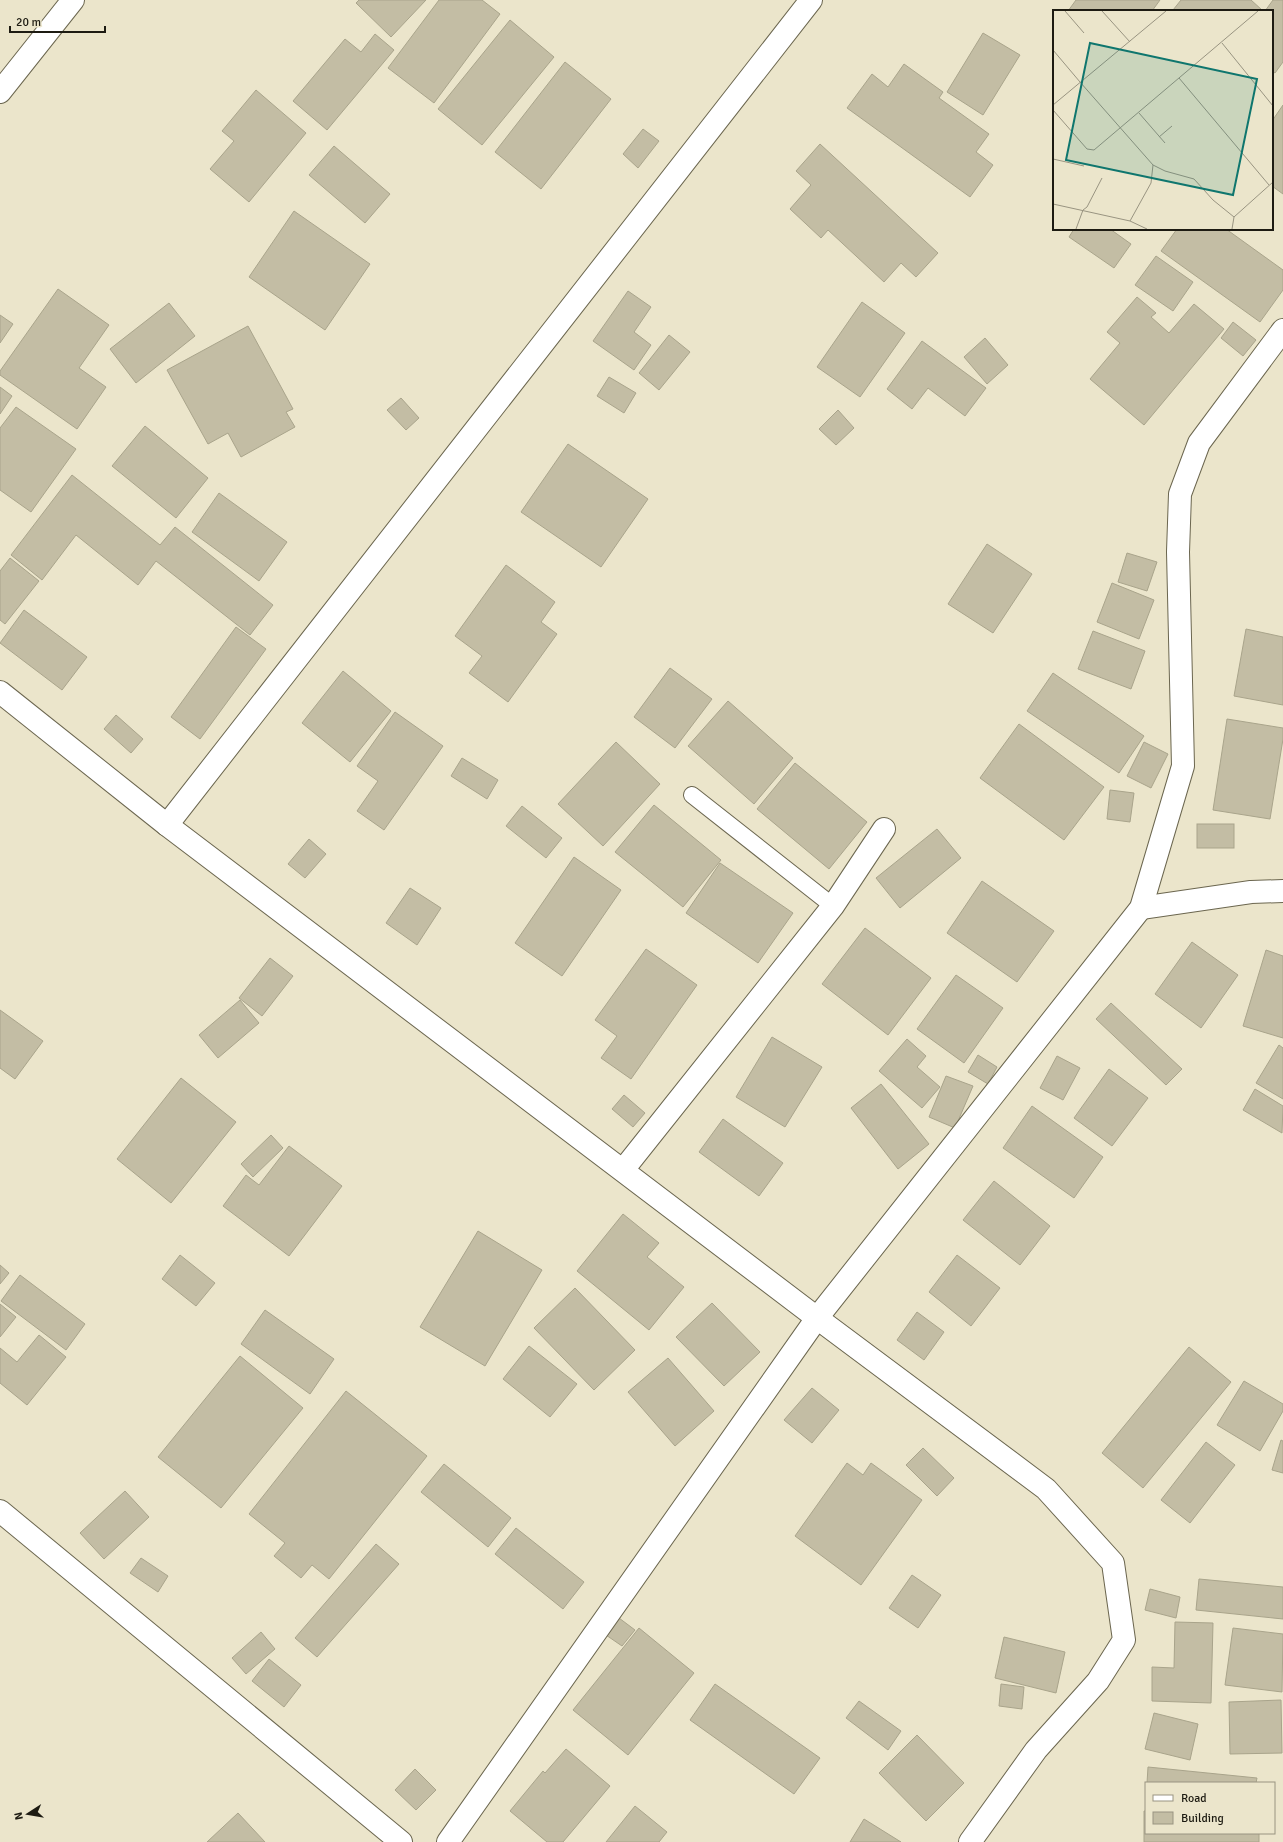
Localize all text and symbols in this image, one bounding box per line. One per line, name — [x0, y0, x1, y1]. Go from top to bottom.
scale bar — [10, 8, 105, 34]
inset map — [1053, 10, 1273, 230]
text: 20 m — [16, 15, 41, 30]
legend — [1145, 1782, 1275, 1834]
text: Road — [1181, 1791, 1207, 1806]
north arrow — [8, 1794, 48, 1834]
text: N — [12, 1811, 26, 1821]
text: Building — [1181, 1811, 1224, 1826]

